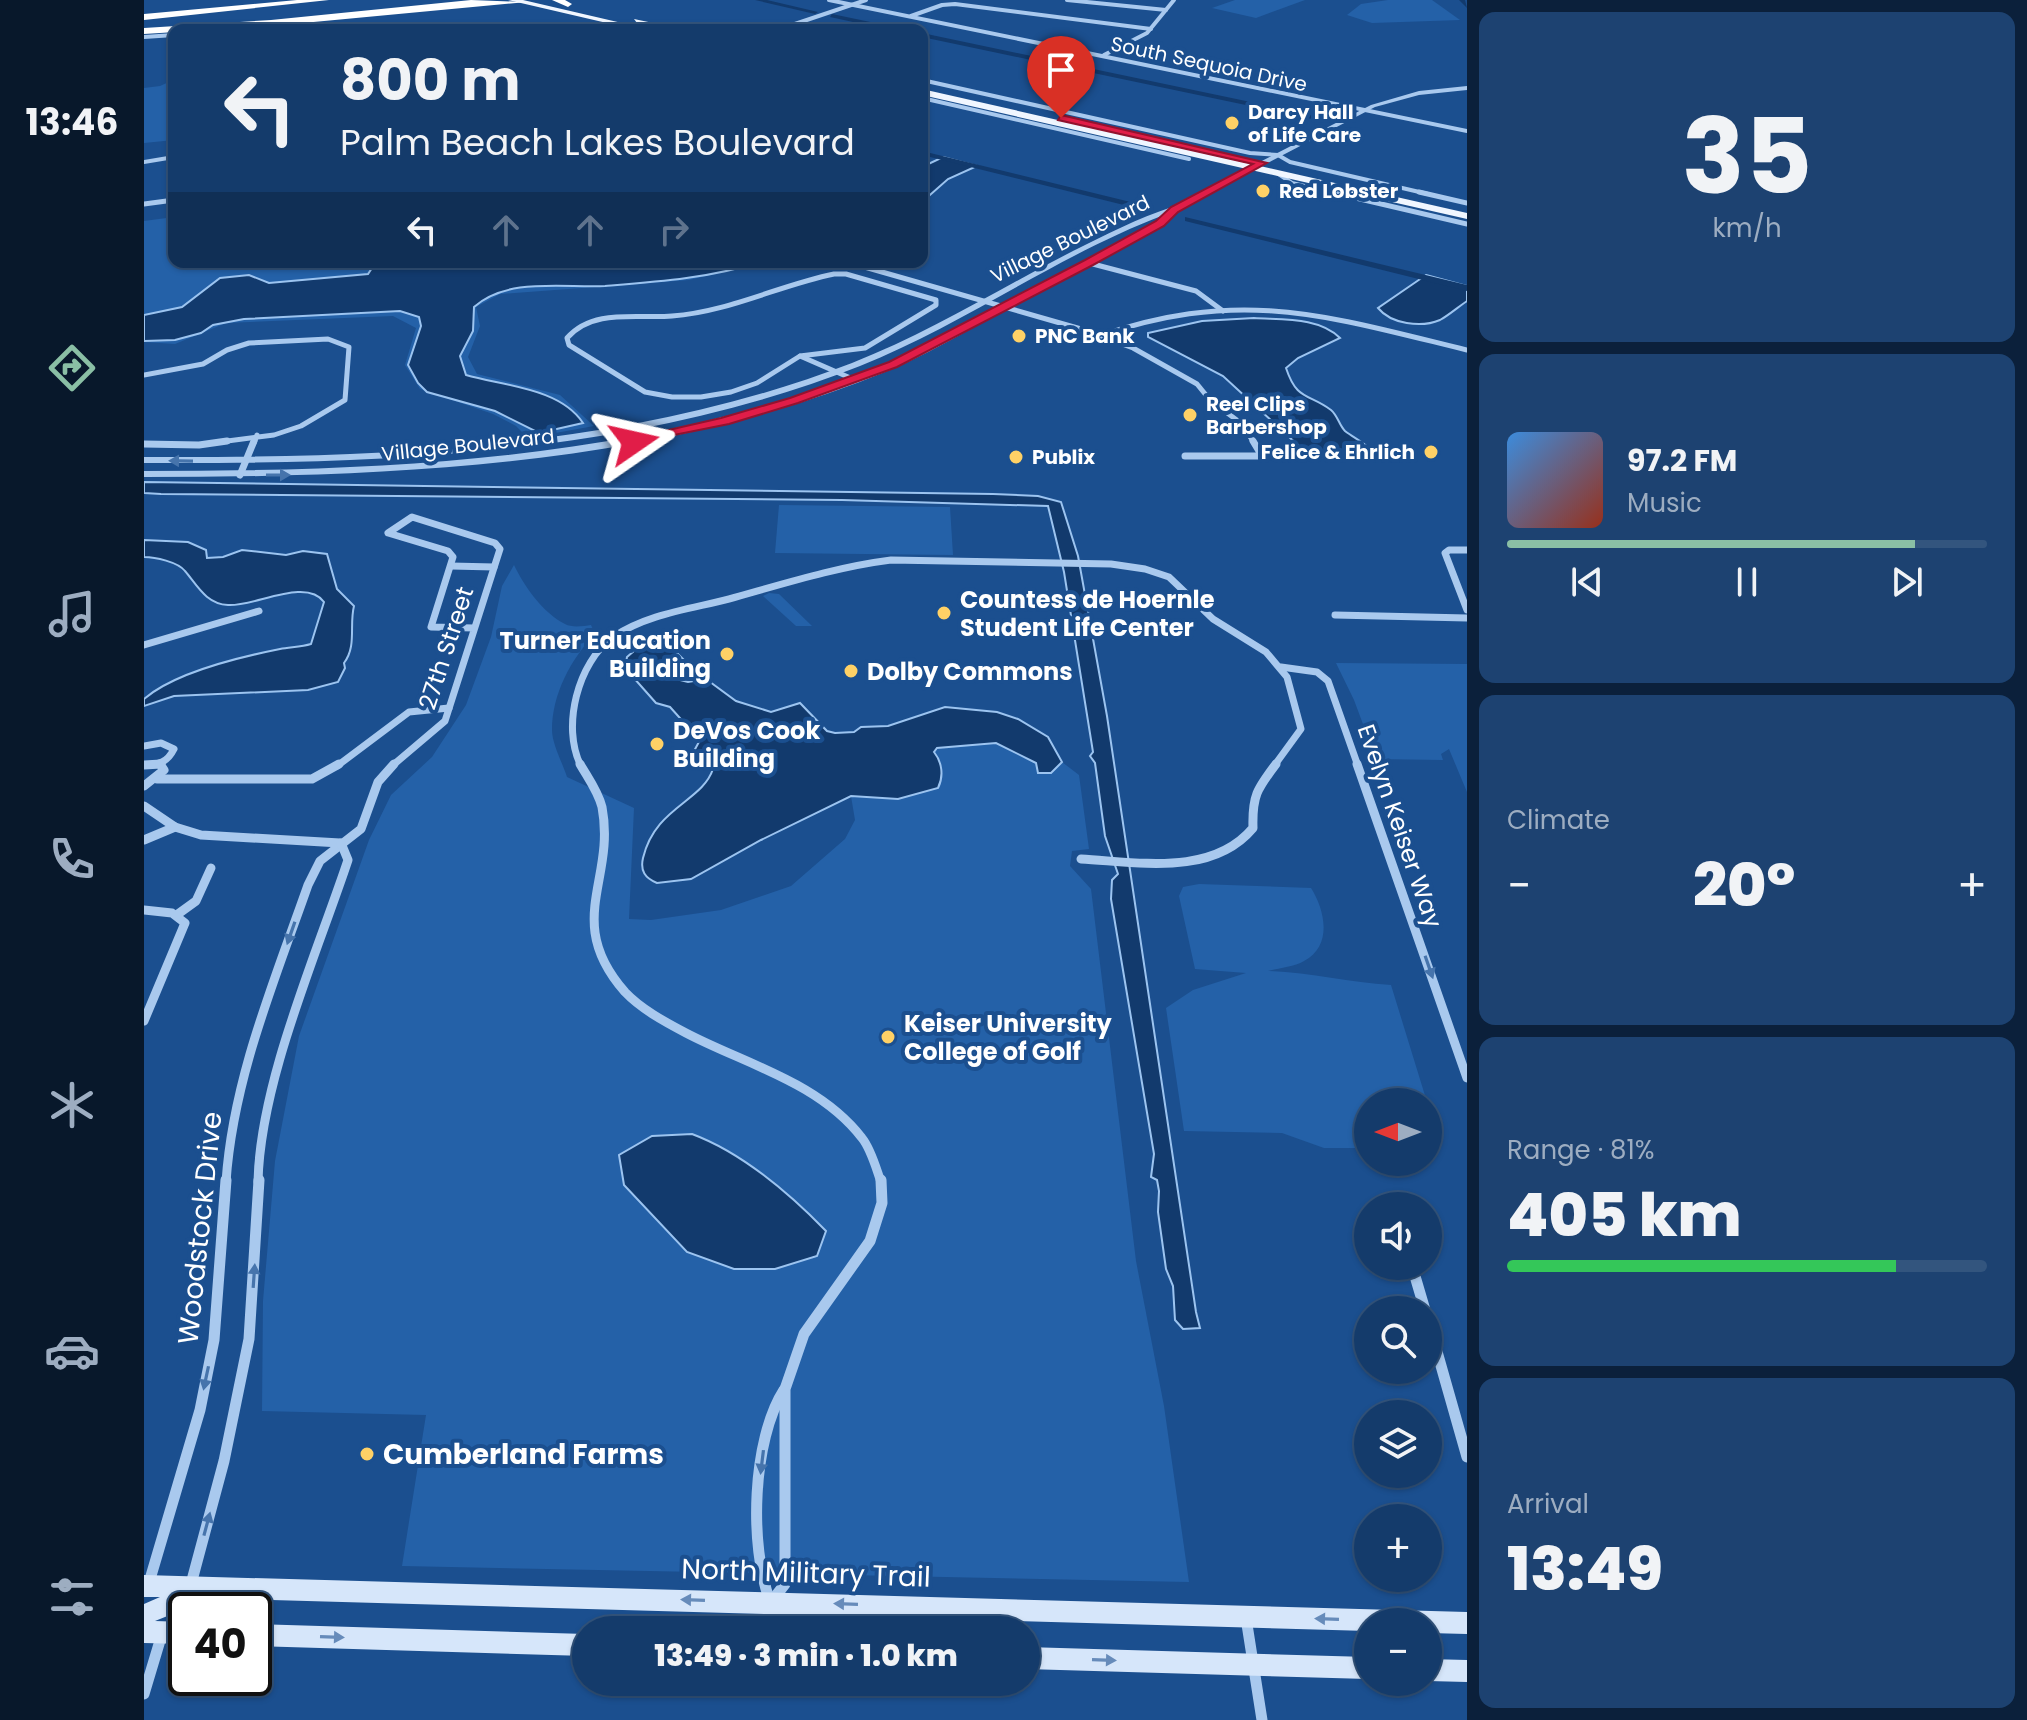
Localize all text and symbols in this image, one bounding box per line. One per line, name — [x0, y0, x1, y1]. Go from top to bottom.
street label: South Sequoia Drive — [1108, 30, 1310, 98]
pin — [1027, 36, 1095, 118]
text: 800 m — [340, 41, 521, 120]
icon: arrive — [1039, 48, 1083, 92]
icon: left — [208, 56, 312, 160]
text: 35 — [1682, 84, 1812, 229]
text: 13:46 — [26, 97, 118, 148]
place label: Darcy Hall of Life Care — [1248, 98, 1361, 149]
marker: Darcy Hall of Life Care — [1223, 114, 1241, 132]
text: Palm Beach Lakes Boulevard — [340, 117, 855, 168]
place label: Red Lobster — [1279, 177, 1399, 205]
marker: Red Lobster — [1254, 182, 1272, 200]
street label: Village Boulevard — [986, 188, 1154, 290]
icon: left — [400, 208, 444, 252]
icon: ahead — [484, 208, 528, 252]
icon: ahead — [568, 208, 612, 252]
icon: right — [652, 208, 696, 252]
text: km/h — [1712, 210, 1782, 246]
place label: PNC Bank — [1035, 322, 1135, 350]
marker: PNC Bank — [1010, 327, 1028, 345]
icon: directions — [44, 340, 100, 396]
place label: Reel Clips Barbershop — [1206, 390, 1327, 441]
position arrow — [592, 400, 676, 484]
marker: Reel Clips Barbershop — [1181, 406, 1199, 424]
street label: Village Boulevard — [380, 422, 556, 468]
place label: Felice & Ehrlich — [1261, 438, 1415, 466]
text: 97.2 FM — [1627, 439, 1737, 482]
place label: Publix — [1032, 443, 1095, 471]
marker: Felice & Ehrlich — [1422, 443, 1440, 461]
marker: Publix — [1007, 448, 1025, 466]
one-way arrow — [168, 454, 193, 467]
one-way arrow — [266, 469, 291, 481]
text: Music — [1627, 485, 1702, 521]
icon: previous — [1565, 560, 1609, 604]
icon: pause — [1725, 560, 1769, 604]
icon: next — [1885, 560, 1929, 604]
street label: 27th Street — [411, 582, 481, 714]
place label: Countess de Hoernle Student Life Center — [960, 583, 1215, 644]
icon: music — [44, 586, 100, 642]
marker: Countess de Hoernle Student Life Center — [935, 604, 953, 622]
place label: Turner Education Building — [499, 624, 711, 685]
marker: Turner Education Building — [718, 645, 736, 663]
place label: Dolby Commons — [867, 655, 1073, 688]
marker: Dolby Commons — [842, 662, 860, 680]
place label: DeVos Cook Building — [673, 714, 820, 775]
street label: Evelyn Keiser Way — [1350, 720, 1450, 932]
marker: DeVos Cook Building — [648, 735, 666, 753]
text: Climate — [1507, 802, 1610, 838]
icon: phone — [44, 831, 100, 887]
text: 20° — [1693, 843, 1795, 927]
text: − — [1507, 855, 1531, 916]
text: + — [1957, 855, 1987, 916]
one-way arrow — [284, 921, 296, 945]
one-way arrow — [1423, 955, 1435, 979]
place label: Keiser University College of Golf — [904, 1007, 1113, 1068]
marker: Keiser University College of Golf — [879, 1028, 897, 1046]
icon: climate — [44, 1077, 100, 1133]
north arrow — [1354, 1088, 1442, 1176]
map controls — [1354, 1088, 1442, 1696]
street label: Woodstock Drive — [168, 1110, 232, 1346]
text: Range · 81% — [1507, 1132, 1655, 1168]
text: 405 km — [1507, 1173, 1741, 1257]
button: sound — [1354, 1192, 1442, 1280]
one-way arrow — [248, 1263, 261, 1288]
button: search — [1354, 1296, 1442, 1384]
icon: car — [44, 1323, 100, 1379]
one-way arrow — [199, 1366, 212, 1391]
button: layers — [1354, 1400, 1442, 1488]
place label: Cumberland Farms — [383, 1435, 664, 1474]
marker: Cumberland Farms — [358, 1445, 376, 1463]
one-way arrow — [755, 1450, 768, 1475]
text: Arrival — [1507, 1486, 1589, 1522]
button: + — [1354, 1504, 1442, 1592]
one-way arrow — [201, 1512, 214, 1536]
text: 13:49 — [1507, 1527, 1663, 1611]
street label: North Military Trail — [681, 1549, 931, 1597]
icon: filters — [44, 1569, 100, 1625]
speed limit sign: 40 — [168, 1592, 272, 1696]
one-way arrow — [680, 1594, 705, 1607]
one-way arrow — [833, 1598, 858, 1611]
button: − — [1354, 1608, 1442, 1696]
one-way arrow — [1314, 1612, 1339, 1625]
one-way arrow — [320, 1631, 345, 1644]
text: 13:49 · 3 min · 1.0 km — [654, 1634, 958, 1677]
one-way arrow — [1092, 1654, 1117, 1667]

